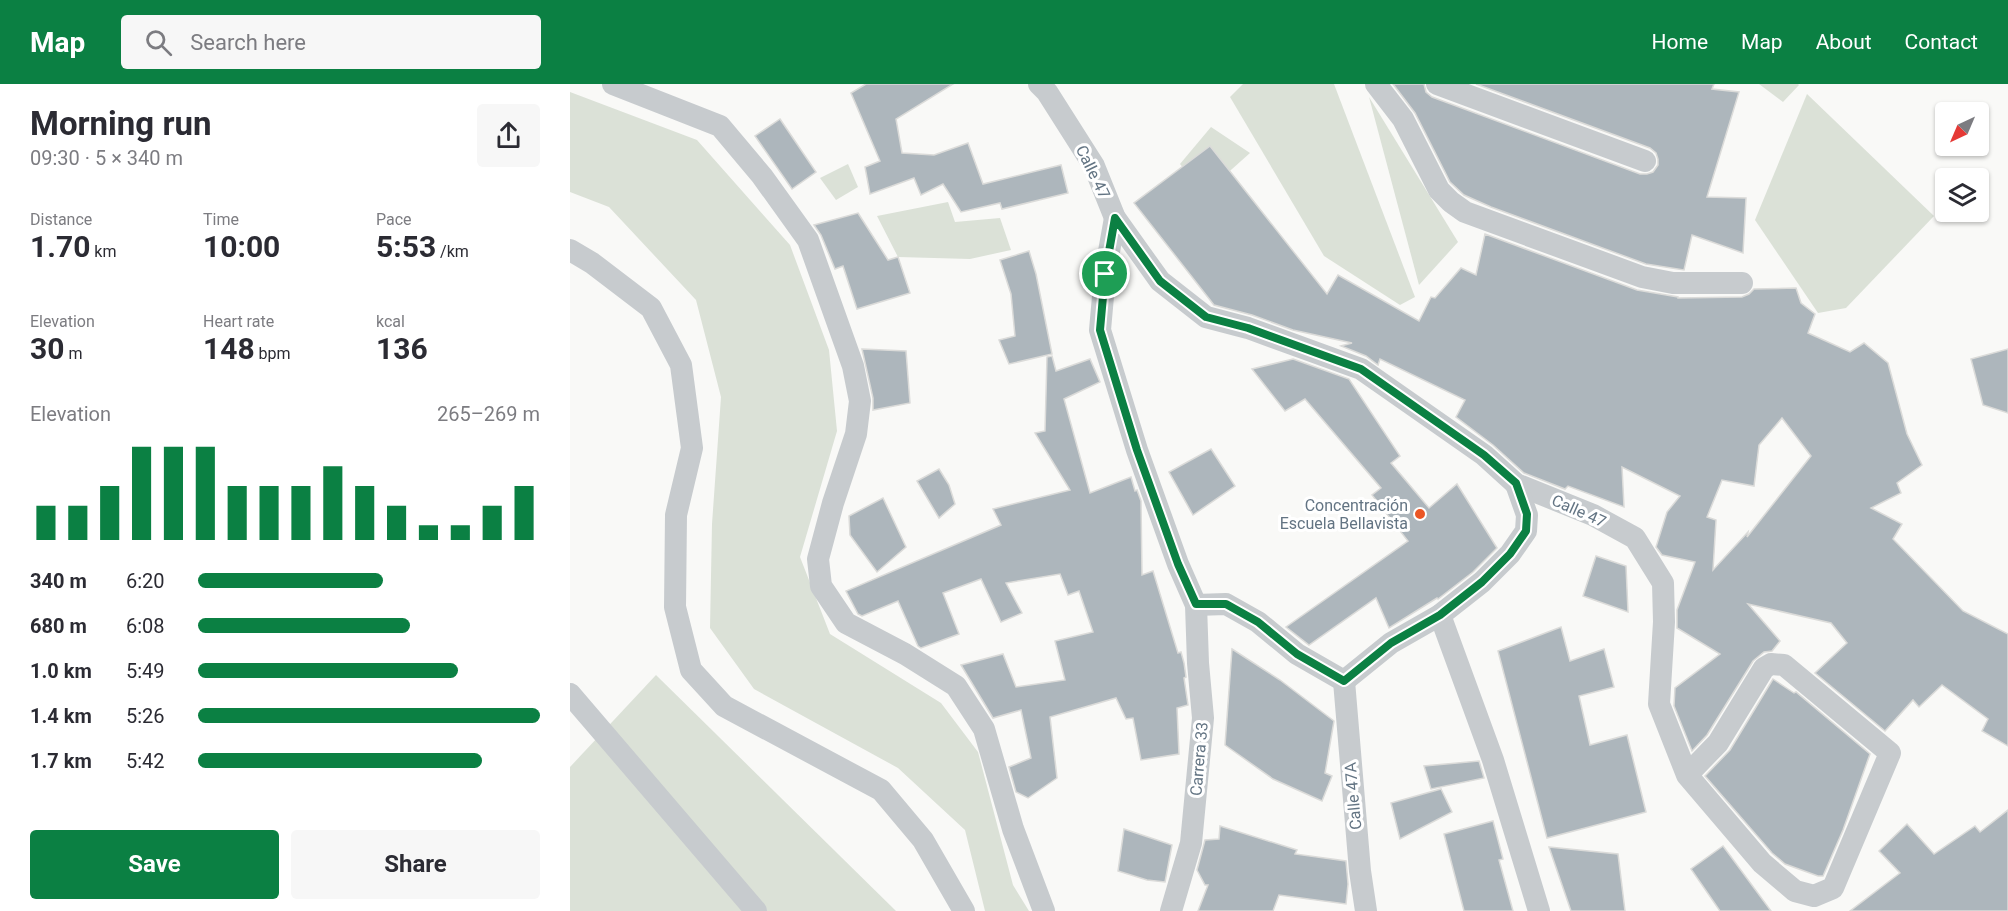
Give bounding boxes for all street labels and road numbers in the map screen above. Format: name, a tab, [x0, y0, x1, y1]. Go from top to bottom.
street label: Calle 47	[1072, 142, 1114, 202]
street label: Calle 47	[1549, 491, 1609, 531]
street label: Carrera 33	[1186, 721, 1212, 797]
street label: Calle 47A	[1341, 761, 1365, 831]

